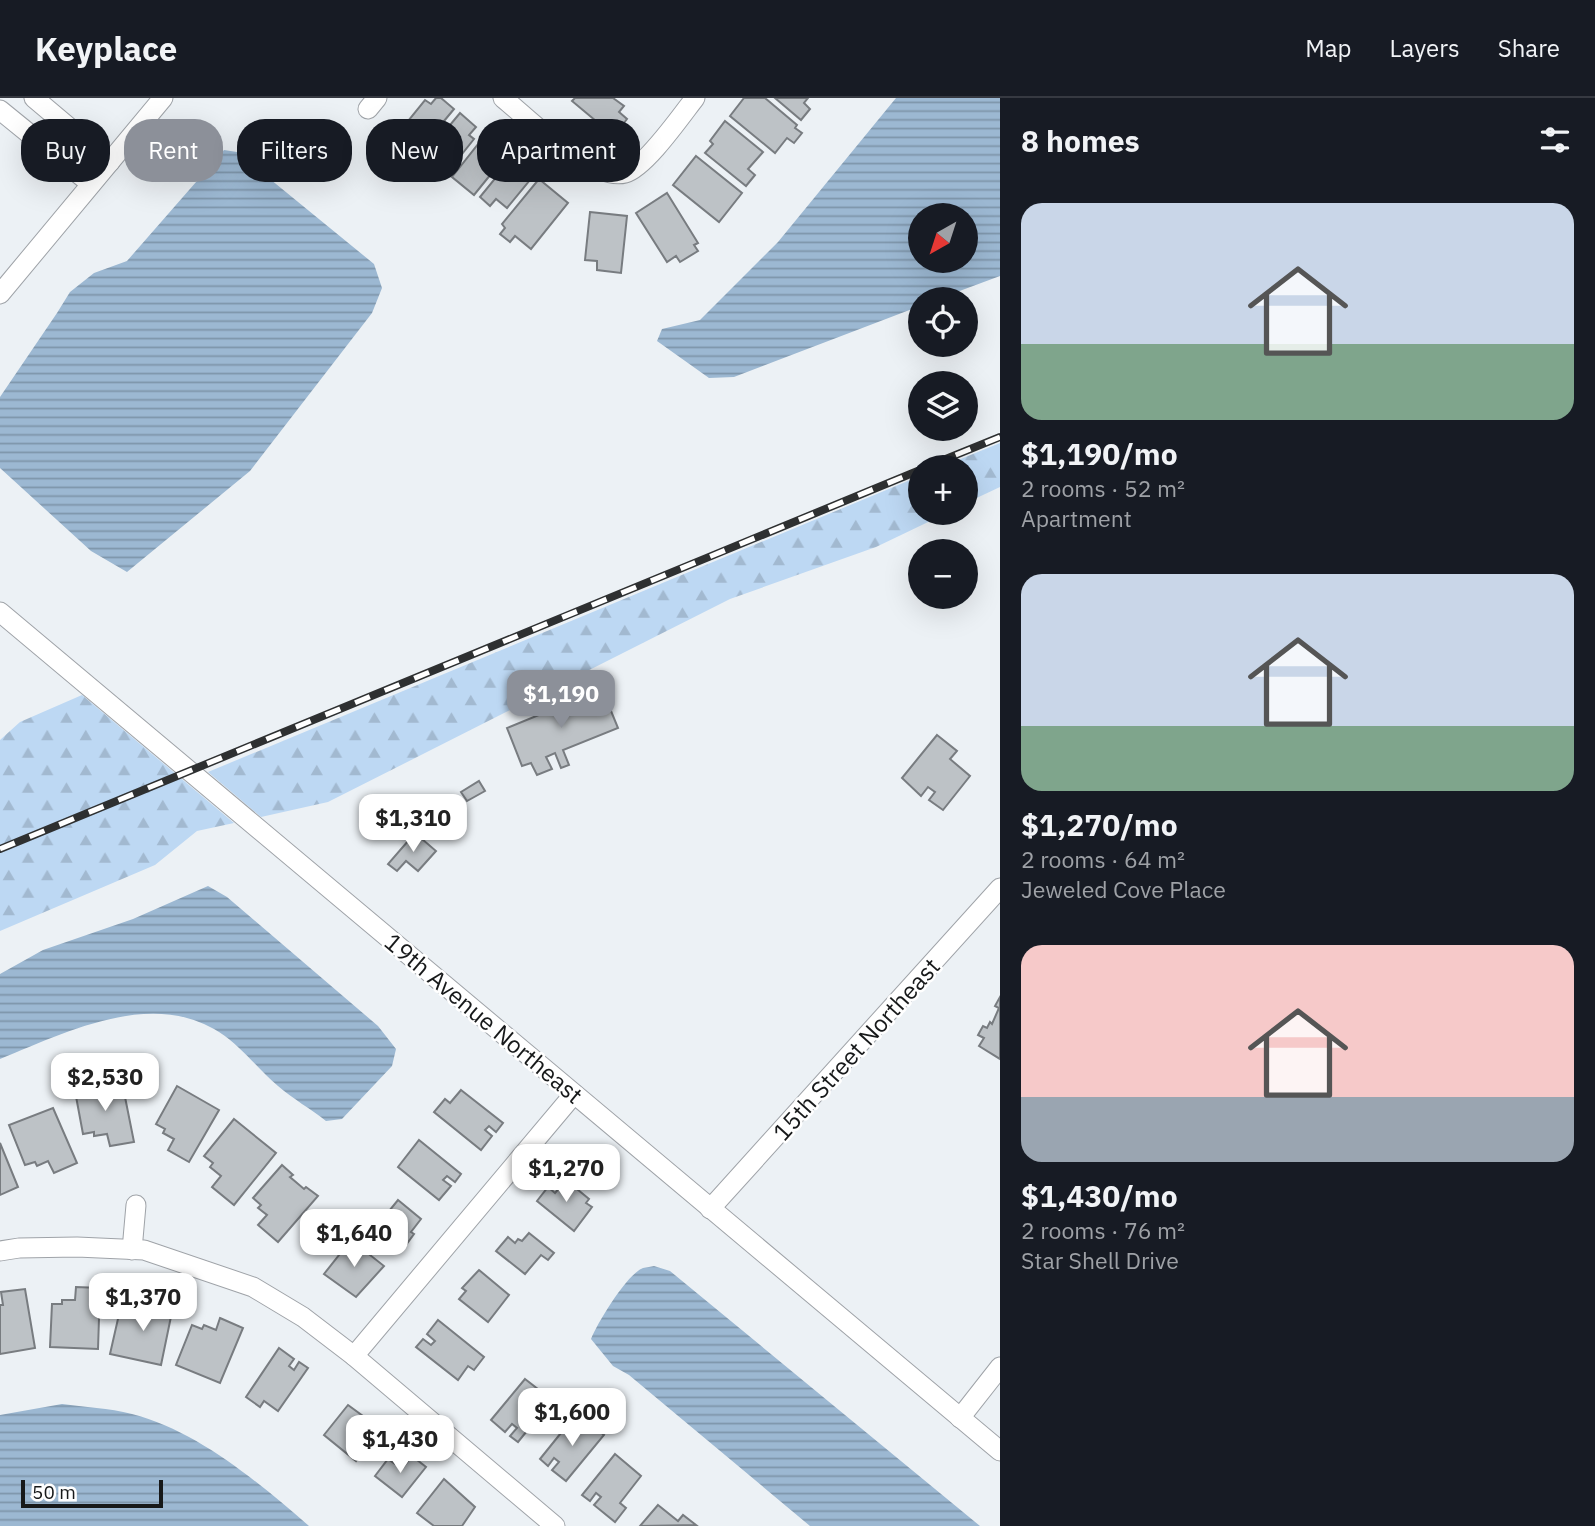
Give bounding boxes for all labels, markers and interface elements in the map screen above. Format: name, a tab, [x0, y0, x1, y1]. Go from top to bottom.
text: Keyplace	[35, 27, 177, 70]
text: Map	[1305, 32, 1352, 64]
text: Layers	[1390, 32, 1460, 64]
text: Share	[1498, 32, 1560, 64]
chip: Buy	[21, 119, 110, 182]
chip: Rent	[124, 119, 223, 182]
chip: Filters	[237, 119, 352, 182]
chip: New	[366, 119, 463, 182]
chip: Apartment	[477, 119, 640, 182]
text: 8 homes	[1021, 121, 1140, 160]
icon: filters	[1536, 121, 1574, 159]
north arrow	[908, 203, 978, 273]
map controls	[908, 203, 978, 609]
icon: home	[1235, 248, 1361, 374]
button: locate	[908, 287, 978, 357]
button: layers	[908, 371, 978, 441]
text: $1,190/mo	[1021, 434, 1178, 473]
button: +	[908, 455, 978, 525]
text: 2 rooms · 52 m²	[1021, 473, 1185, 503]
text: Apartment	[1021, 503, 1132, 533]
button: −	[908, 539, 978, 609]
icon: home	[1235, 619, 1361, 745]
pin: $1,190	[504, 670, 618, 730]
text: $1,190	[523, 678, 599, 708]
pin: $1,310	[356, 794, 470, 854]
text: $1,310	[375, 802, 451, 832]
text: $1,270/mo	[1021, 805, 1178, 844]
text: 2 rooms · 64 m²	[1021, 844, 1185, 874]
text: Jeweled Cove Place	[1021, 874, 1226, 904]
street label: 19th Avenue Northeast	[378, 926, 590, 1110]
street label: 15th Street Northeast	[765, 951, 947, 1147]
icon: home	[1235, 990, 1361, 1116]
pin: $2,530	[48, 1054, 162, 1113]
text: $2,530	[67, 1061, 143, 1091]
pin: $1,270	[509, 1144, 623, 1204]
text: $1,270	[528, 1152, 604, 1182]
text: $1,430/mo	[1021, 1176, 1178, 1215]
pin: $1,640	[297, 1210, 411, 1269]
text: 2 rooms · 76 m²	[1021, 1215, 1185, 1245]
text: $1,640	[316, 1217, 392, 1247]
text: Star Shell Drive	[1021, 1245, 1179, 1275]
pin: $1,370	[86, 1274, 200, 1333]
text: $1,370	[105, 1281, 181, 1311]
pin: $1,600	[515, 1388, 629, 1448]
text: $1,600	[534, 1396, 610, 1426]
pin: $1,430	[343, 1416, 457, 1475]
text: $1,430	[362, 1423, 438, 1453]
scale bar	[21, 1477, 163, 1509]
text: 50 m	[32, 1480, 76, 1504]

